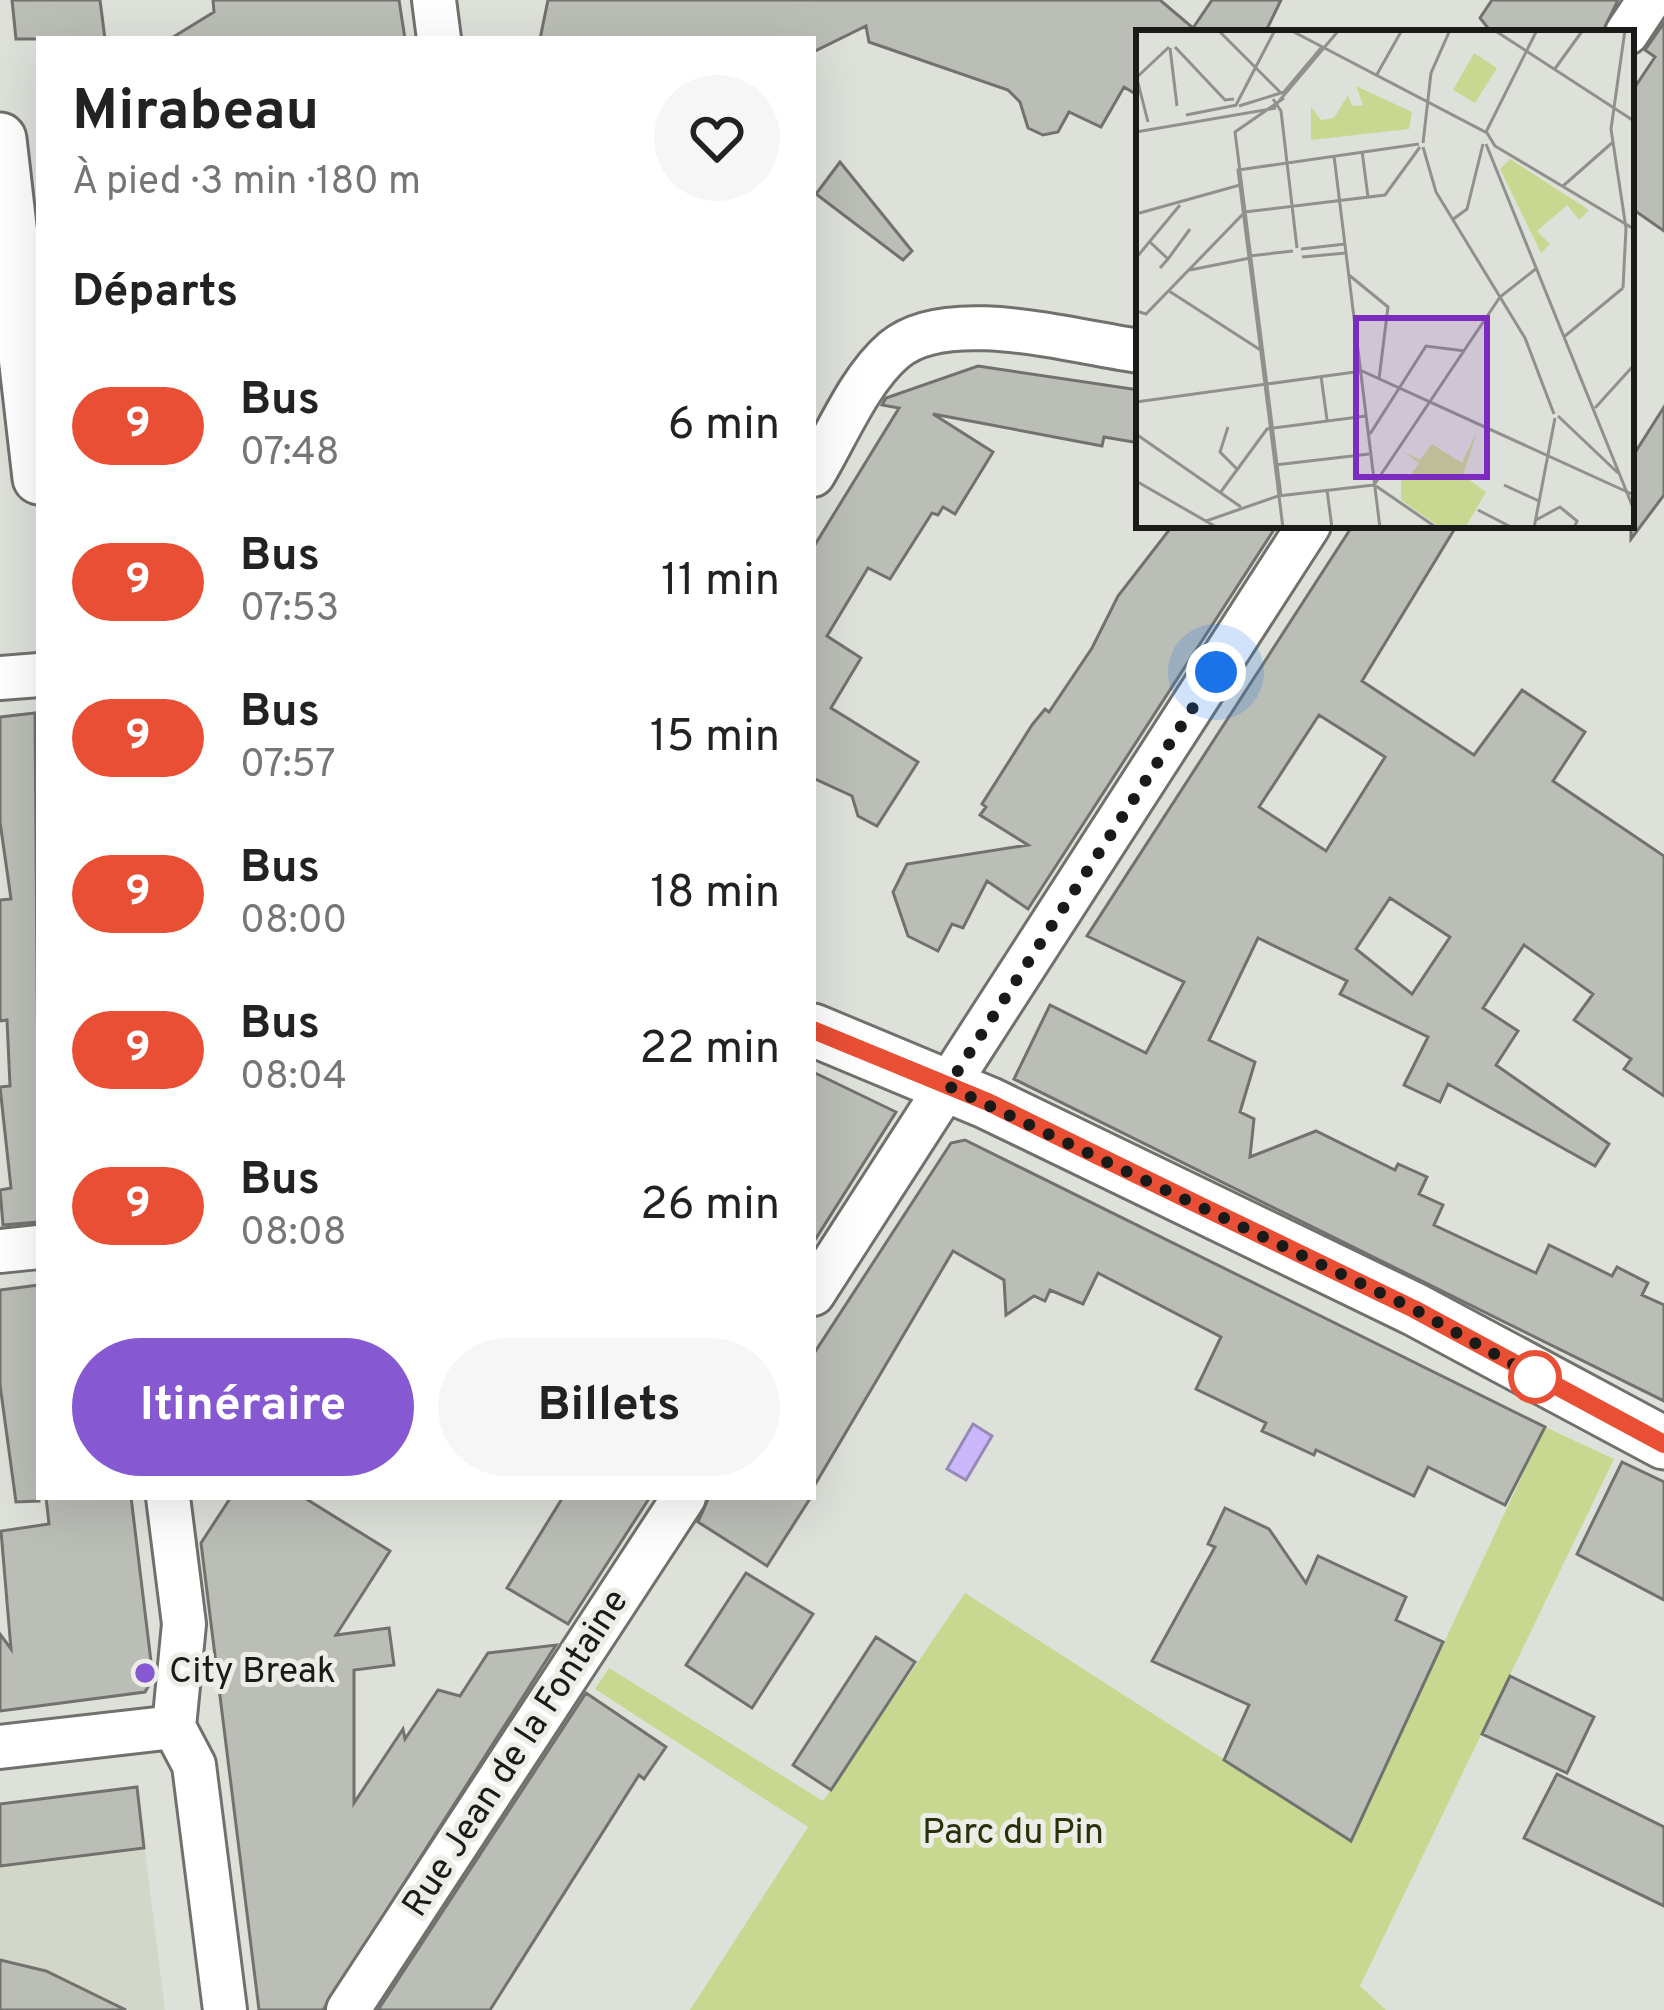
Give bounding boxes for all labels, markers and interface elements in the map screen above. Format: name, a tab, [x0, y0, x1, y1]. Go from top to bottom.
inset map	[1136, 30, 1634, 528]
button: heart	[654, 75, 780, 201]
text: Mirabeau	[72, 78, 319, 150]
text: À pied · 3 min · 180 m	[72, 159, 421, 208]
text: Départs	[72, 265, 238, 322]
text: Bus	[240, 373, 320, 430]
text: 6 min	[668, 398, 780, 455]
text: 9	[125, 399, 151, 452]
text: 07:48	[240, 430, 340, 479]
text: Bus	[240, 529, 320, 586]
text: 11 min	[661, 554, 780, 611]
text: 9	[125, 555, 151, 608]
text: 07:53	[240, 586, 339, 635]
your location	[1186, 642, 1246, 702]
text: Bus	[240, 685, 320, 742]
text: 15 min	[650, 710, 780, 767]
text: 9	[125, 711, 151, 764]
text: 07:57	[240, 742, 336, 791]
text: Bus	[240, 841, 320, 898]
text: 18 min	[650, 866, 780, 923]
text: 9	[125, 867, 151, 920]
text: 08:00	[240, 898, 347, 947]
text: Bus	[240, 997, 320, 1054]
text: 22 min	[639, 1022, 780, 1079]
text: 9	[125, 1023, 151, 1076]
text: 08:04	[240, 1054, 347, 1103]
text: Bus	[240, 1153, 320, 1210]
text: 26 min	[640, 1178, 780, 1235]
text: 9	[125, 1179, 151, 1232]
text: 08:08	[240, 1210, 347, 1259]
button: Itinéraire	[72, 1338, 414, 1476]
button: Billets	[438, 1338, 780, 1476]
unlabelled marker	[1510, 1352, 1560, 1402]
street label: Rue Jean de la Fontaine	[394, 1581, 640, 1927]
place label: City Break	[169, 1650, 336, 1696]
marker: City Break	[132, 1660, 158, 1686]
park label: Parc du Pin	[922, 1811, 1104, 1857]

